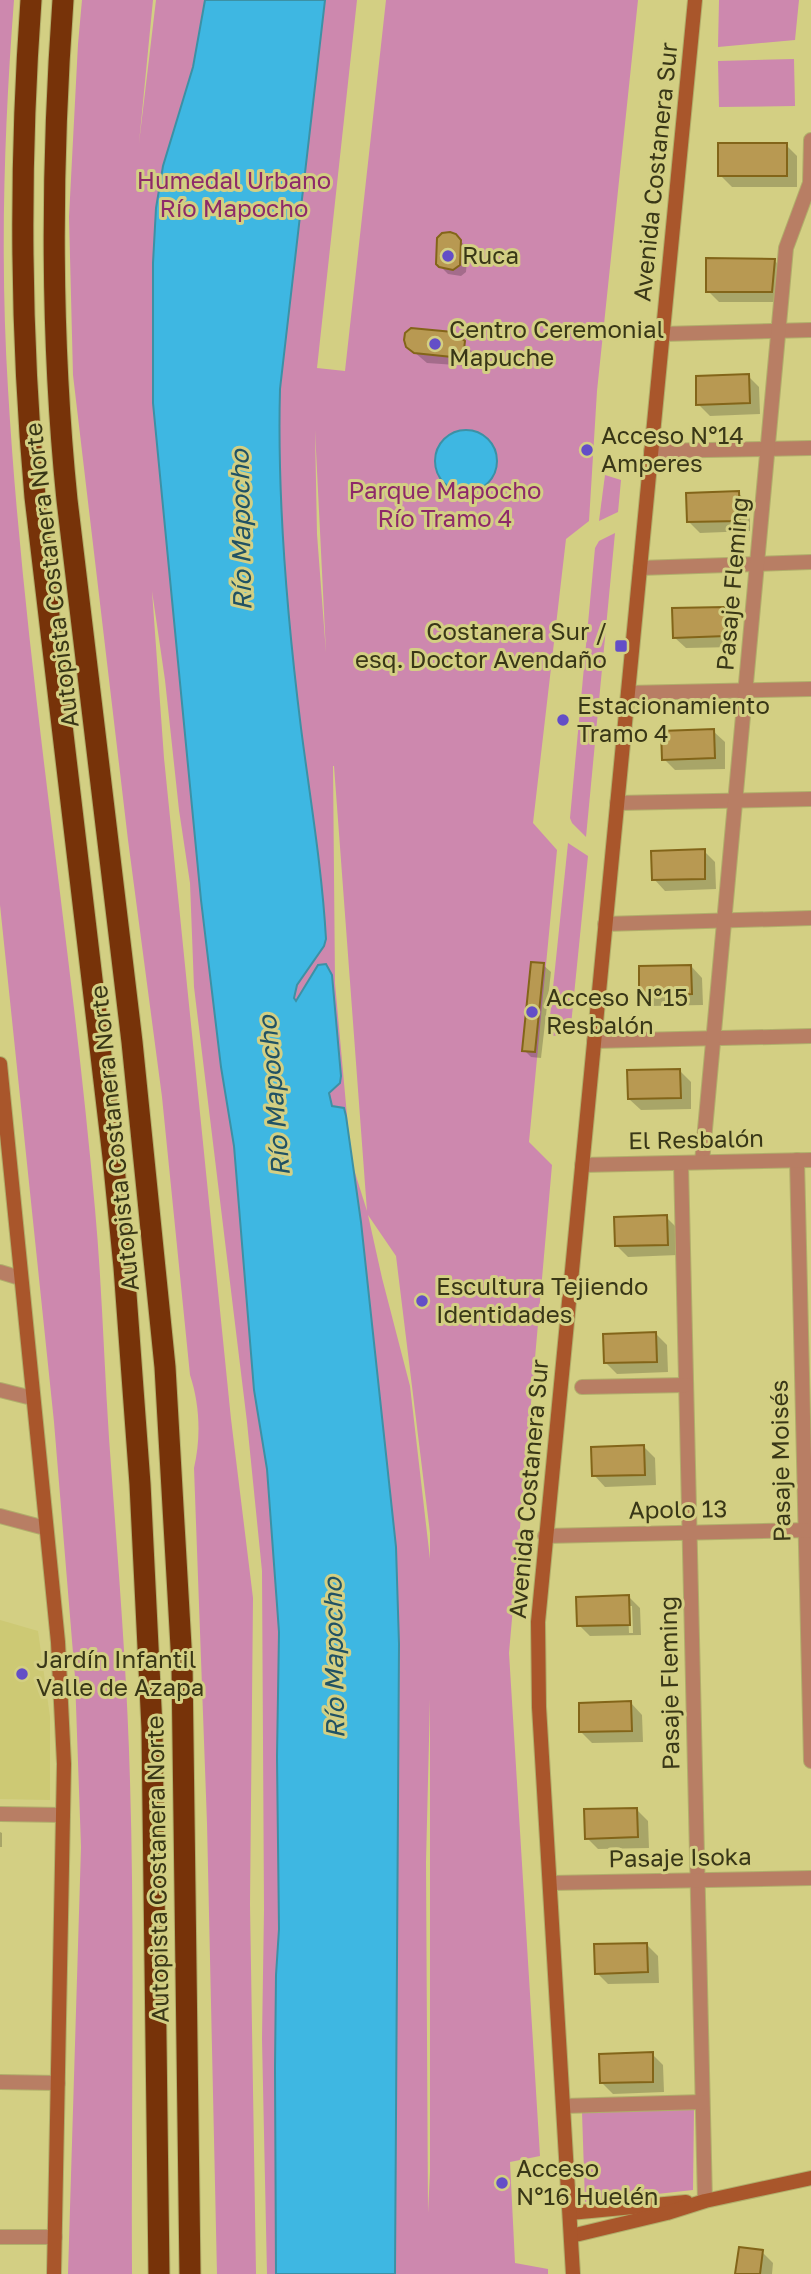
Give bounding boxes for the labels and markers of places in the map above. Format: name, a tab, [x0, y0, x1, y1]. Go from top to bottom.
place label: Ruca	[462, 240, 519, 269]
marker: Ruca	[440, 248, 456, 264]
place label: Centro Ceremonial Mapuche	[449, 314, 664, 371]
marker: Centro Ceremonial Mapuche	[427, 336, 443, 352]
place label: Acceso N°14 Amperes	[601, 420, 744, 477]
marker: Acceso N°14 Amperes	[579, 442, 595, 458]
place label: Costanera Sur / esq. Doctor Avendaño	[355, 616, 607, 673]
marker: Costanera Sur / esq. Doctor Avendaño	[613, 638, 629, 654]
place label: Estacionamiento Tramo 4	[577, 690, 770, 747]
marker: Estacionamiento Tramo 4	[555, 712, 571, 728]
place label: Acceso N°15 Resbalón	[546, 982, 688, 1039]
marker: Acceso N°15 Resbalón	[524, 1004, 540, 1020]
place label: Escultura Tejiendo Identidades	[436, 1271, 648, 1328]
marker: Escultura Tejiendo Identidades	[414, 1293, 430, 1309]
place label: Jardín Infantil Valle de Azapa	[36, 1644, 204, 1701]
marker: Jardín Infantil Valle de Azapa	[14, 1666, 30, 1682]
place label: Acceso N°16 Huelén	[516, 2153, 659, 2210]
marker: Acceso N°16 Huelén	[494, 2175, 510, 2191]

